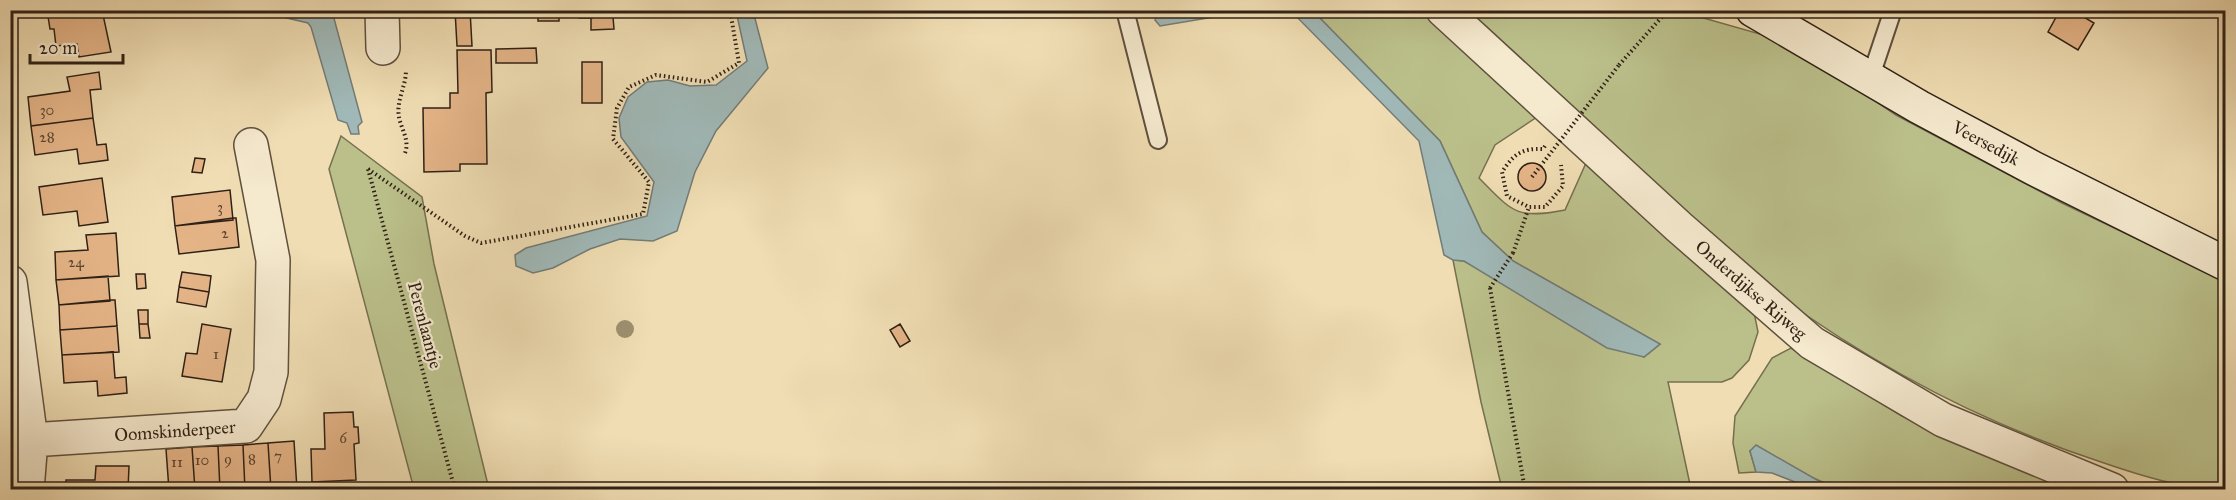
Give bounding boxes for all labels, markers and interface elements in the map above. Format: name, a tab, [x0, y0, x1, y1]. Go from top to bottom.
scale bar	[30, 27, 123, 65]
text: 20 m	[39, 37, 77, 59]
house number: 30	[40, 101, 54, 119]
street label: Veersedijk	[1947, 116, 2024, 170]
house number: 28	[39, 128, 55, 146]
house number: 3	[217, 198, 223, 216]
house number: 2	[221, 224, 229, 242]
street label: Onderdijkse Rijweg	[1690, 236, 1812, 346]
house number: 24	[68, 253, 85, 271]
street label: Perenlaantje	[403, 279, 447, 371]
house number: 1	[213, 345, 219, 363]
street label: Oomskinderpeer	[114, 416, 237, 446]
house number: 6	[339, 429, 348, 447]
house number: 7	[274, 447, 282, 465]
house number: 9	[224, 450, 232, 468]
house number: 8	[248, 450, 256, 468]
house number: 10	[195, 451, 209, 469]
house number: 11	[171, 453, 183, 471]

